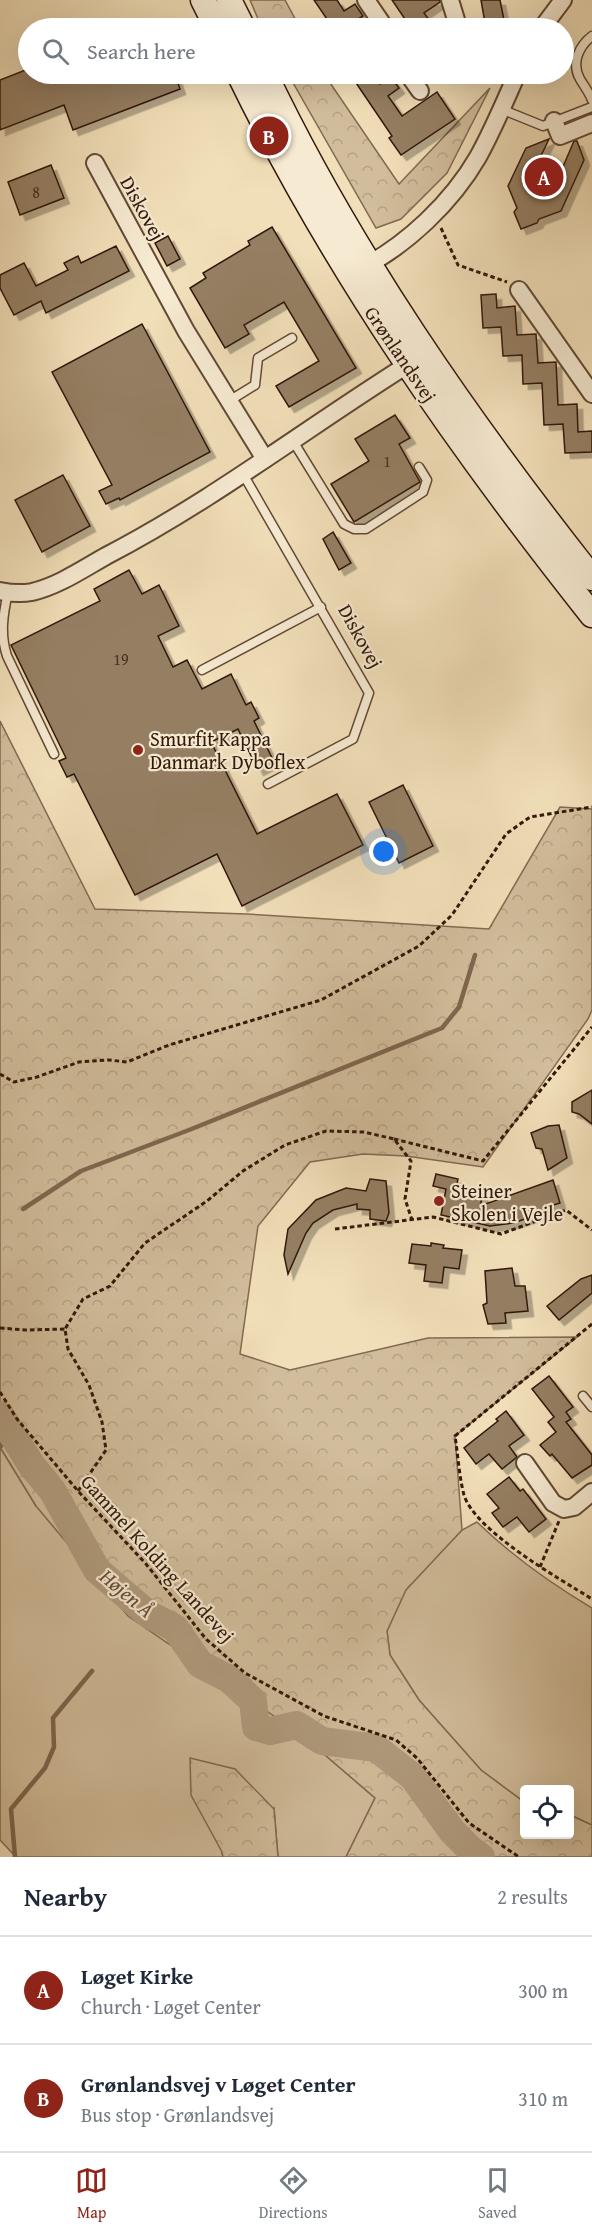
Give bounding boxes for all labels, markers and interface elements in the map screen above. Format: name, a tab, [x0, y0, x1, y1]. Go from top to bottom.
search box	[18, 18, 574, 84]
icon: search	[39, 35, 72, 68]
text: Search here	[87, 35, 196, 67]
pin: B	[250, 114, 288, 158]
pin: A	[524, 154, 564, 200]
street label: Diskovej	[113, 171, 173, 245]
house number: 8	[32, 180, 40, 204]
street label: Grønlandsvej	[358, 300, 444, 408]
house number: 1	[383, 449, 391, 473]
street label: Diskovej	[331, 599, 391, 673]
house number: 19	[113, 647, 129, 671]
place label: Smurfit Kappa Danmark Dyboflex	[150, 724, 306, 776]
marker: Smurfit Kappa Danmark Dyboflex	[131, 743, 145, 757]
your location	[369, 837, 398, 866]
place label: Steiner Skolen i Vejle	[451, 1176, 563, 1228]
marker: Steiner Skolen i Vejle	[432, 1194, 446, 1208]
street label: Gammel Kolding Landevej	[74, 1467, 242, 1649]
water label: Højen Å	[92, 1560, 161, 1625]
map controls	[520, 1785, 574, 1839]
button: locate	[520, 1785, 574, 1839]
text: Nearby	[24, 1877, 107, 1916]
text: 2 results	[497, 1882, 568, 1911]
text: Løget Kirke	[81, 1960, 193, 1992]
text: A	[37, 1976, 50, 2005]
text: 300 m	[518, 1976, 568, 2005]
text: Church · Løget Center	[81, 1992, 261, 2021]
text: Grønlandsvej v Løget Center	[81, 2068, 356, 2100]
text: B	[37, 2084, 50, 2113]
text: 310 m	[518, 2084, 568, 2113]
text: Bus stop · Grønlandsvej	[81, 2100, 274, 2129]
tab: Map	[75, 2164, 108, 2224]
tab: Directions	[259, 2164, 328, 2224]
tab: Saved	[478, 2164, 517, 2224]

